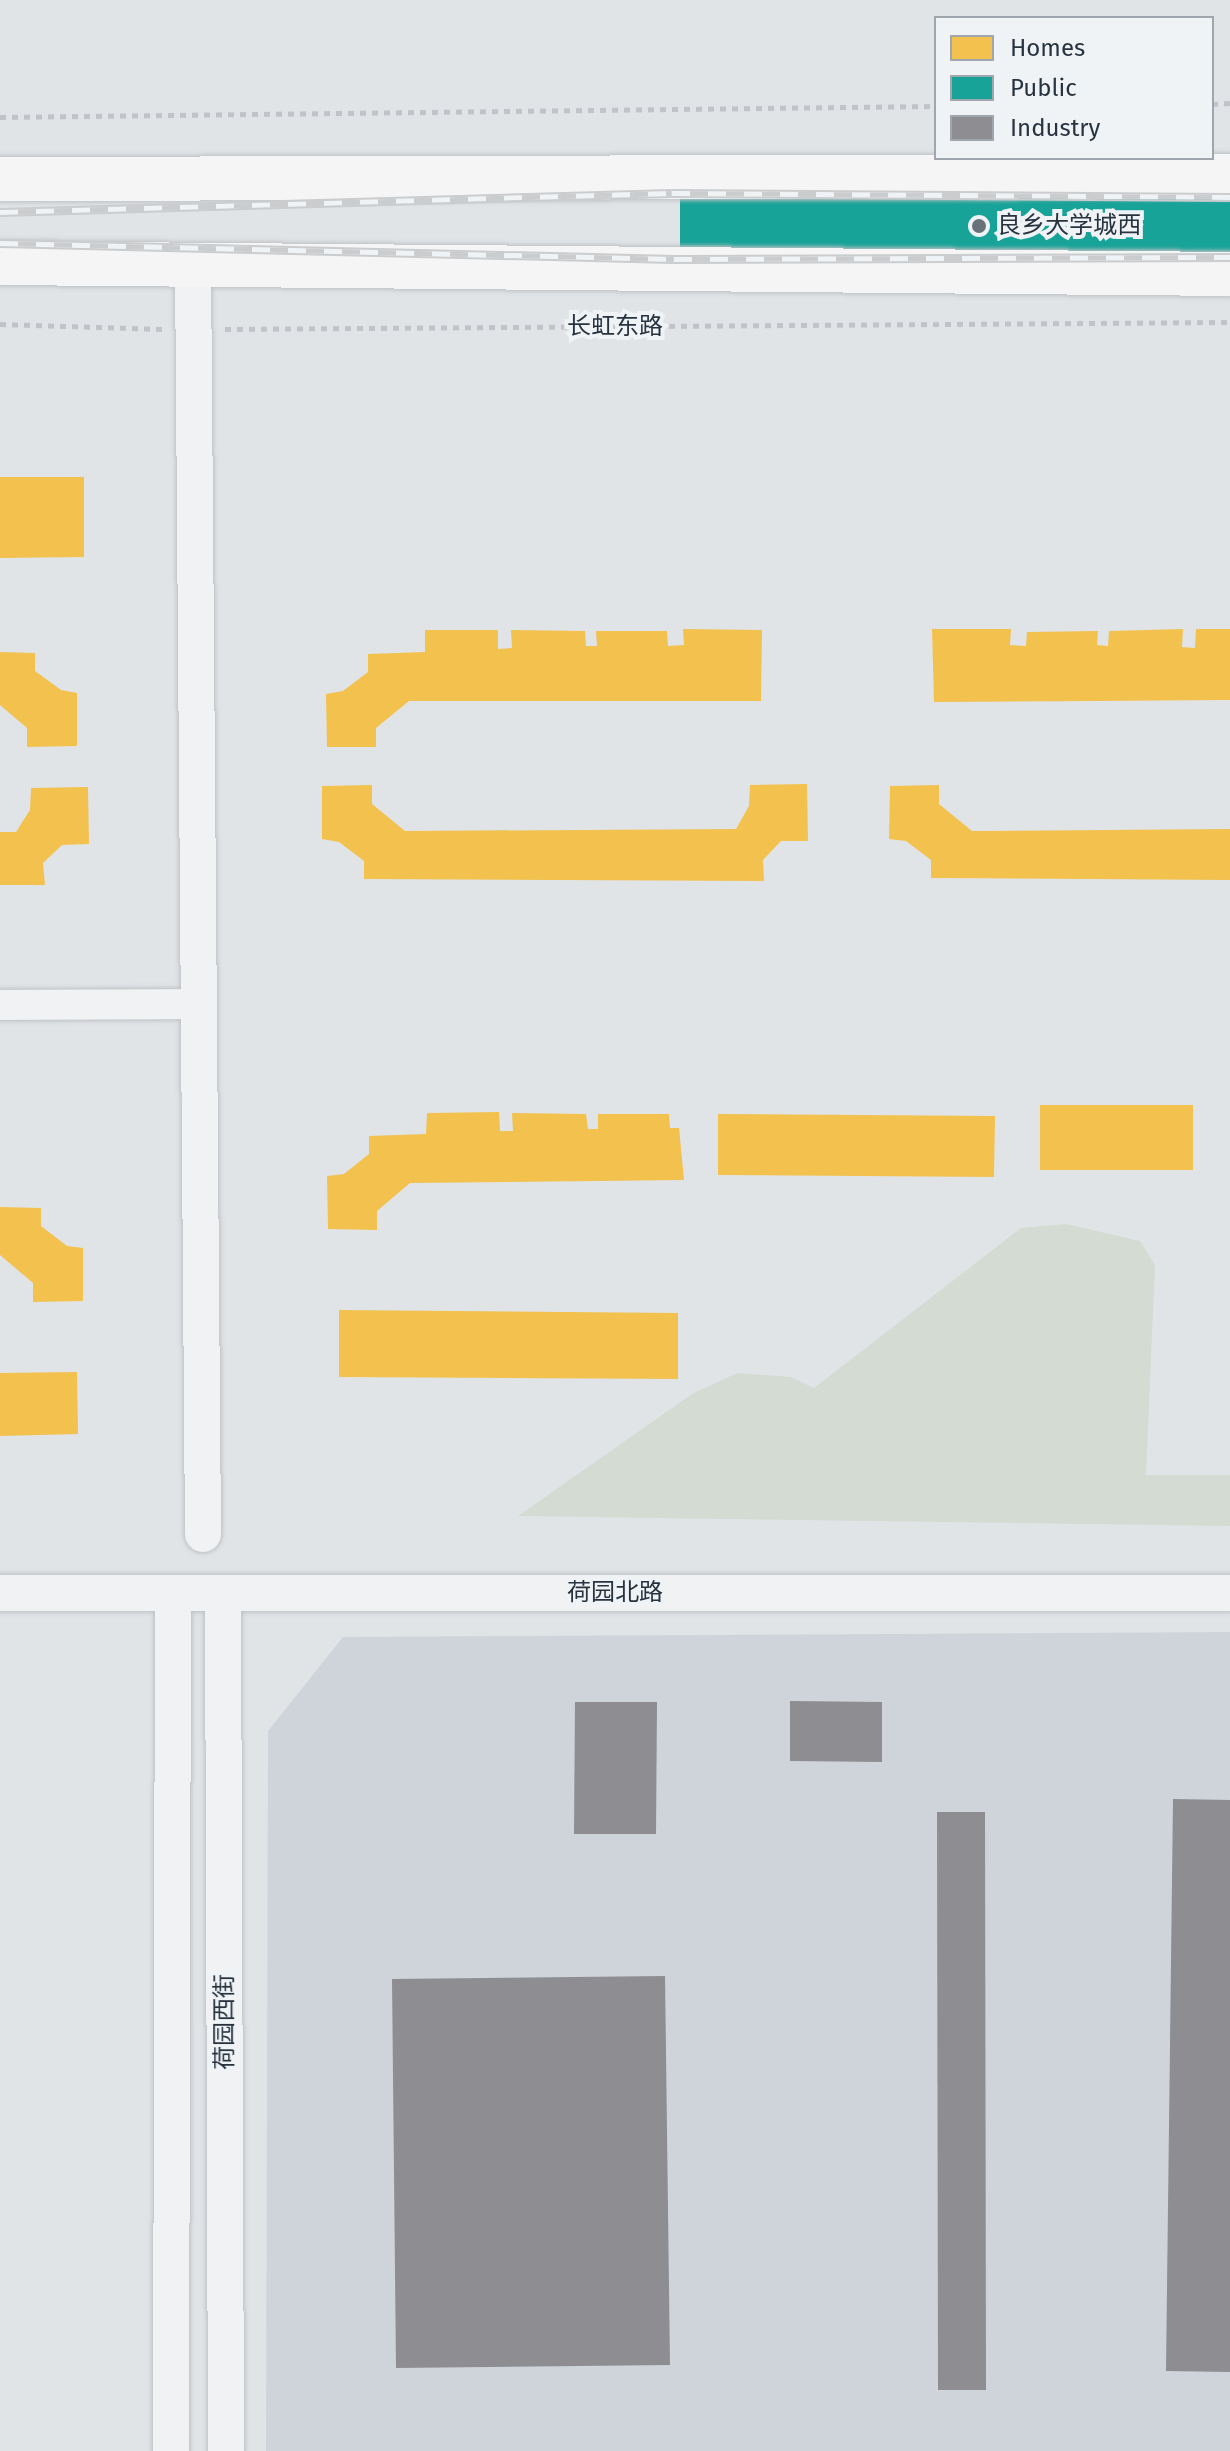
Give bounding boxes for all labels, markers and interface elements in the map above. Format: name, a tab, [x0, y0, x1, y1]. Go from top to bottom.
legend	[934, 16, 1214, 160]
text: Homes	[1010, 34, 1085, 62]
text: Public	[1010, 74, 1077, 102]
text: Industry	[1010, 114, 1100, 142]
place label: 良乡大学城西	[997, 212, 1141, 240]
marker: 良乡大学城西	[968, 215, 990, 237]
street label: 长虹东路	[567, 313, 663, 341]
street label: 荷园北路	[567, 1579, 663, 1607]
street label: 荷园西街	[211, 1974, 239, 2070]

